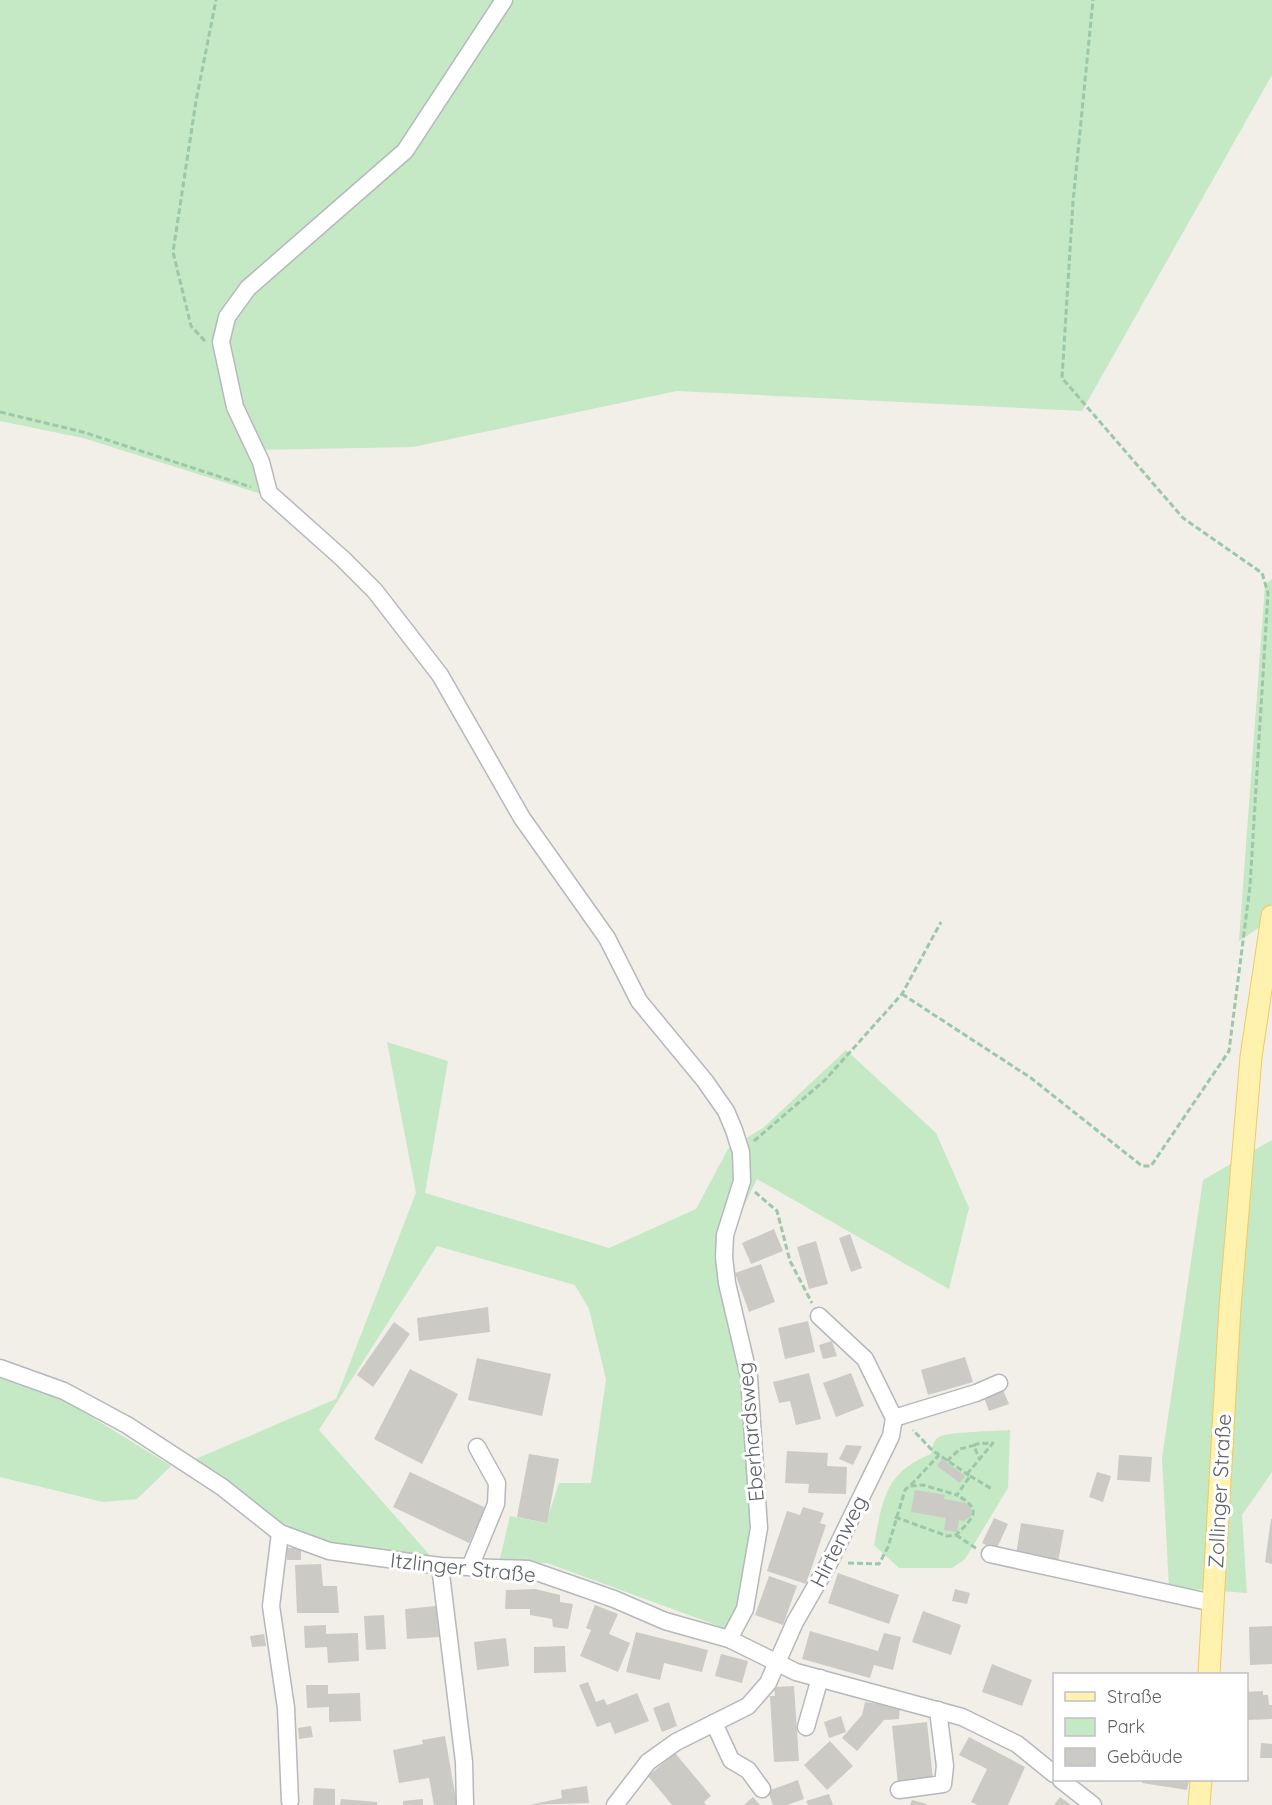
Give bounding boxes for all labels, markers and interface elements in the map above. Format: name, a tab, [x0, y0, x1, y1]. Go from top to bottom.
street label: Eberhardsweg	[731, 1361, 769, 1503]
street label: Zollinger Straße	[1202, 1413, 1236, 1569]
street label: Hirtenweg	[804, 1491, 872, 1591]
street label: Itzlinger Straße	[389, 1546, 537, 1588]
legend	[1053, 1673, 1248, 1781]
text: Straße	[1107, 1685, 1162, 1708]
text: Park	[1107, 1715, 1145, 1738]
text: Gebäude	[1107, 1745, 1183, 1768]

